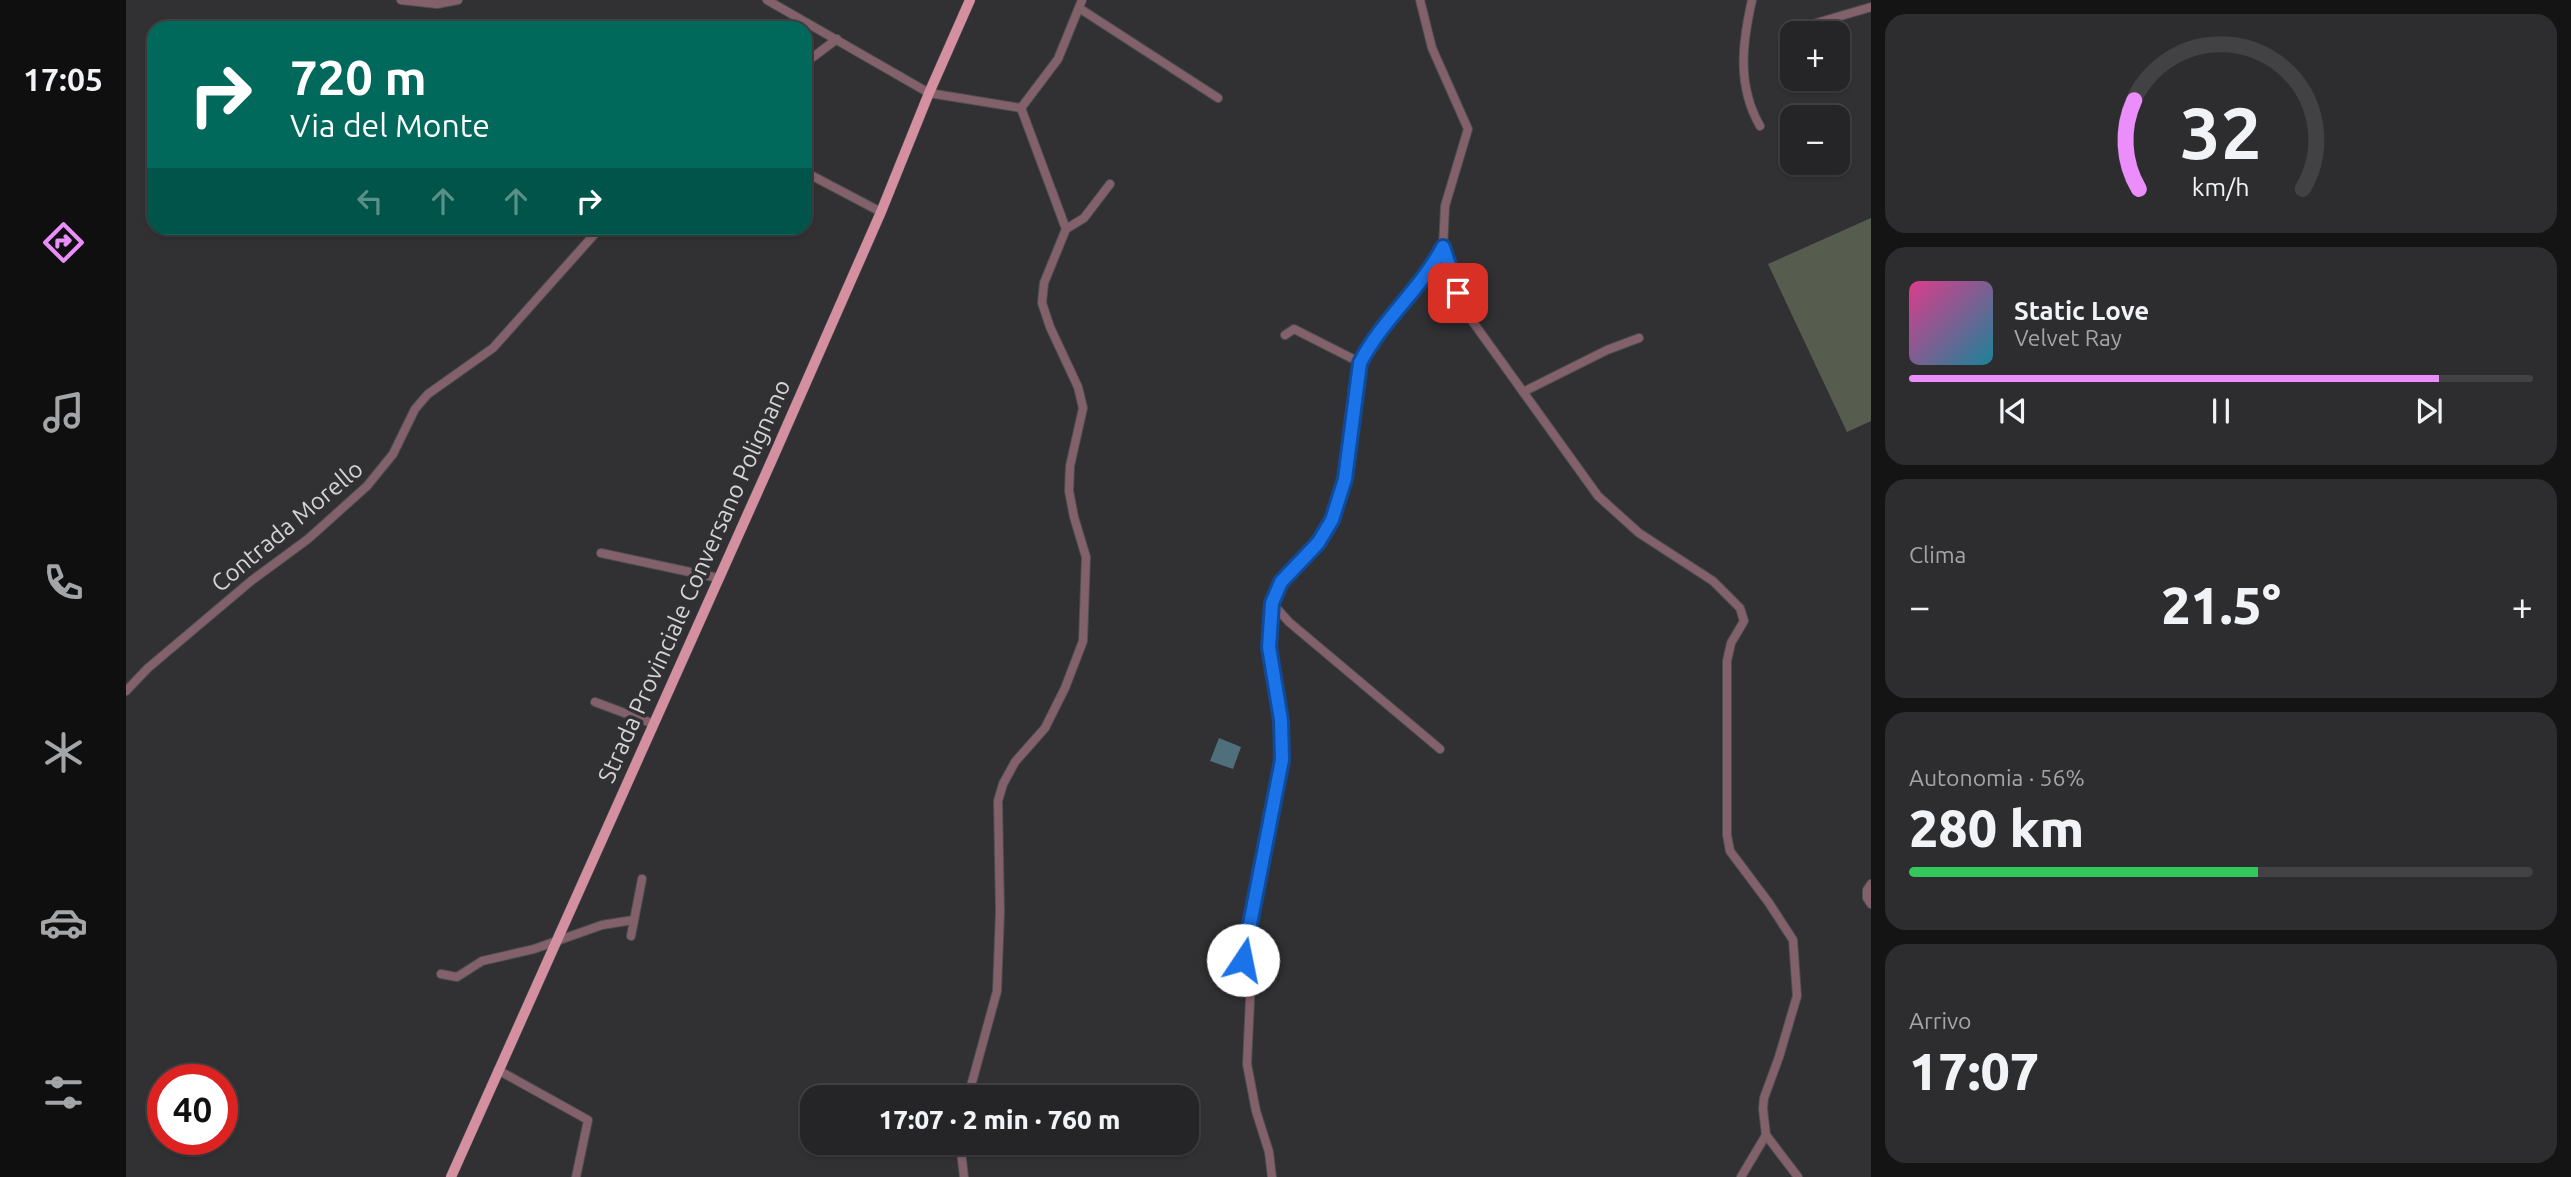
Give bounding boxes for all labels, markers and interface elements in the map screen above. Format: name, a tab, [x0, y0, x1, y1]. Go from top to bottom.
map controls	[1780, 21, 1850, 175]
button: +	[1780, 21, 1850, 91]
icon: right	[175, 49, 266, 140]
text: 720 m	[290, 49, 427, 104]
text: 17:05	[23, 61, 103, 97]
text: 32	[2180, 92, 2262, 174]
button: −	[1780, 105, 1850, 175]
text: Via del Monte	[290, 107, 490, 143]
text: km/h	[2192, 173, 2250, 201]
icon: left	[351, 182, 389, 220]
icon: ahead	[424, 182, 462, 220]
icon: ahead	[497, 182, 535, 220]
icon: right	[570, 182, 608, 220]
icon: directions	[39, 218, 88, 267]
pin	[1428, 263, 1488, 323]
icon: arrive	[1439, 274, 1477, 312]
text: Static Love	[2014, 296, 2149, 325]
text: Velvet Ray	[2014, 325, 2122, 350]
street label: Strada Provinciale Conversano Polignano	[592, 375, 796, 787]
icon: music	[39, 388, 88, 437]
icon: previous	[1994, 392, 2032, 430]
icon: pause	[2202, 392, 2240, 430]
icon: next	[2410, 392, 2448, 430]
street label: Contrada Morello	[206, 455, 368, 597]
text: Clima	[1909, 542, 1966, 567]
icon: phone	[39, 558, 88, 607]
text: 21.5°	[2161, 576, 2281, 634]
text: −	[1909, 585, 1930, 627]
text: +	[2512, 585, 2533, 627]
icon: climate	[39, 728, 88, 777]
text: Autonomia · 56%	[1909, 765, 2085, 790]
text: 280 km	[1909, 799, 2084, 857]
icon: car	[39, 898, 88, 947]
position arrow	[1206, 923, 1280, 997]
text: Arrivo	[1909, 1008, 1972, 1033]
text: 17:07	[1909, 1042, 2039, 1100]
speed limit sign: 40	[147, 1064, 238, 1155]
icon: filters	[39, 1068, 88, 1117]
text: 17:07 · 2 min · 760 m	[879, 1105, 1120, 1134]

